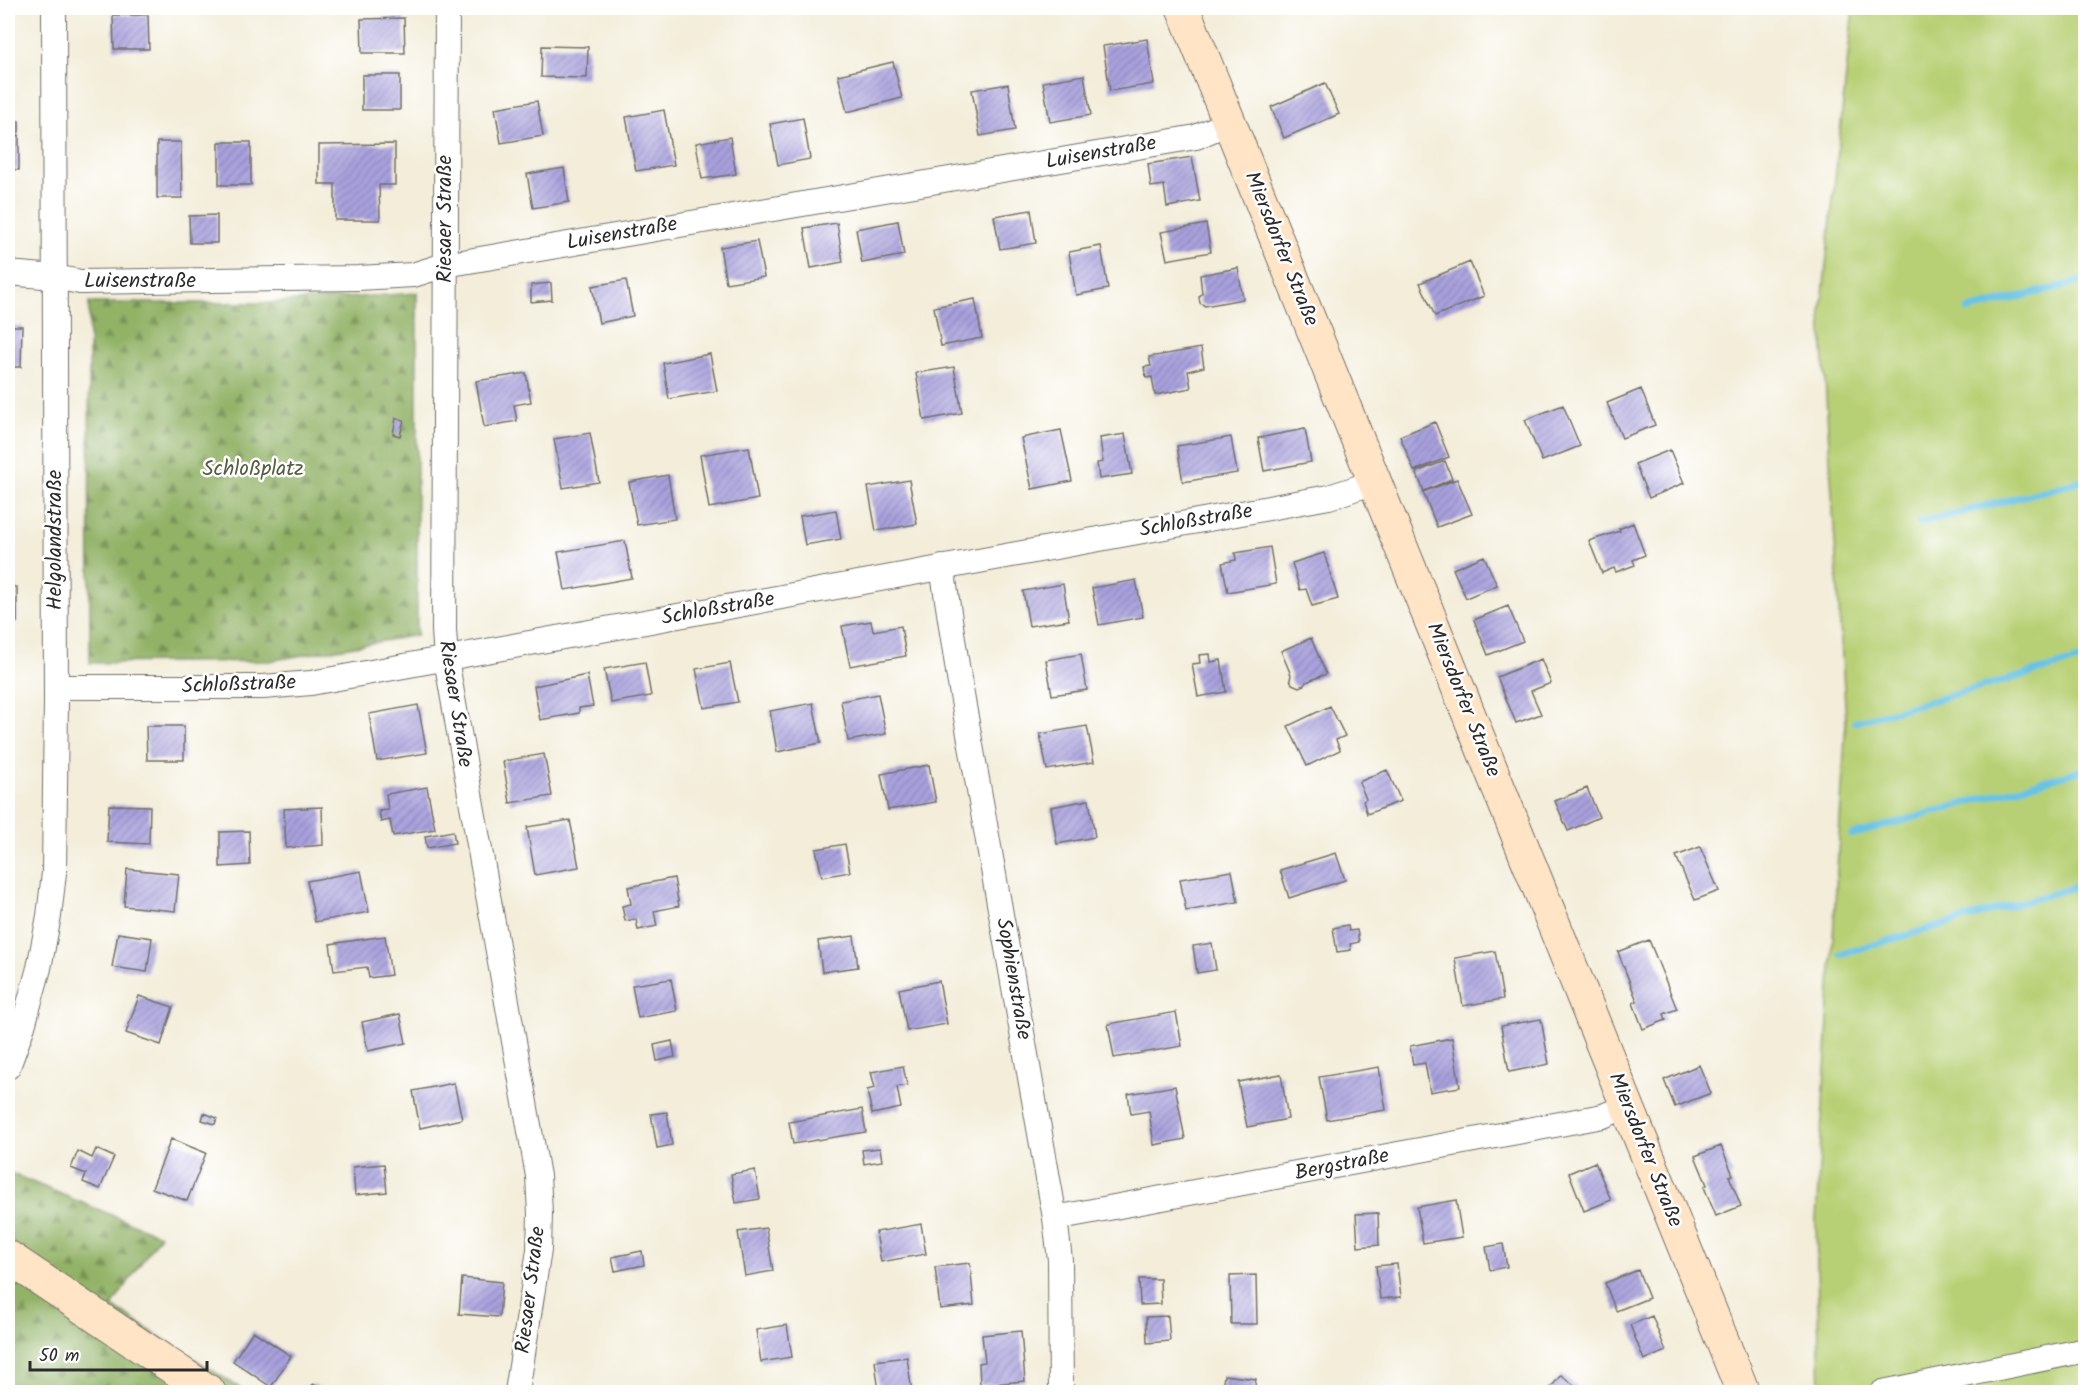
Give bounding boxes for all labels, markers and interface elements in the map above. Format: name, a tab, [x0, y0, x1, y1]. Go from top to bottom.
street label: Luisenstraße	[1043, 127, 1159, 179]
street label: Riesaer Straße	[429, 154, 462, 283]
street label: Miersdorfer Straße	[1235, 167, 1327, 332]
street label: Luisenstraße	[564, 208, 680, 260]
street label: Luisenstraße	[84, 265, 196, 298]
park label: Schloßplatz	[202, 453, 304, 486]
street label: Helgolandstraße	[39, 469, 72, 610]
street label: Schloßstraße	[1137, 495, 1256, 547]
street label: Schloßstraße	[659, 583, 778, 635]
street label: Miersdorfer Straße	[1417, 618, 1509, 783]
street label: Riesaer Straße	[429, 638, 481, 770]
street label: Schloßstraße	[181, 666, 297, 703]
street label: Sophienstraße	[986, 915, 1040, 1043]
street label: Miersdorfer Straße	[1599, 1068, 1691, 1233]
street label: Bergstraße	[1292, 1140, 1392, 1190]
street label: Riesaer Straße	[507, 1224, 555, 1356]
scale bar	[30, 1334, 207, 1372]
text: 50 m	[39, 1342, 79, 1371]

